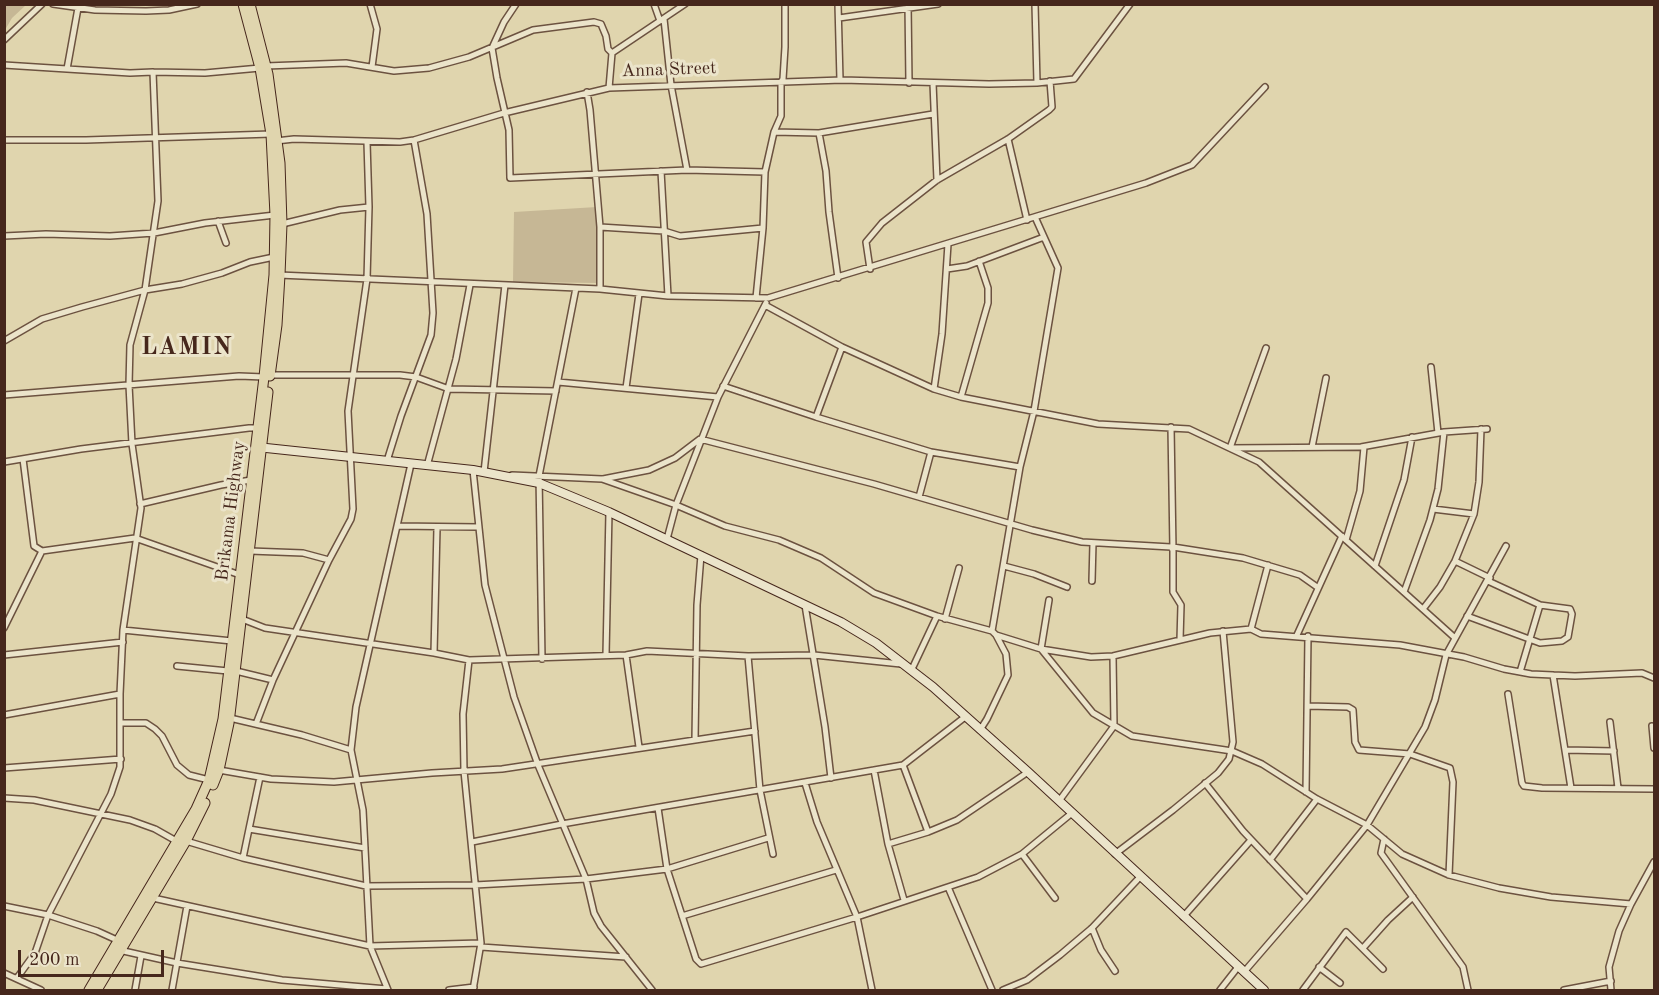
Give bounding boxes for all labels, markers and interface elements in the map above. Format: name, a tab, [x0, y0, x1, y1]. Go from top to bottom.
street label: Anna Street	[621, 58, 717, 82]
district label: LAMIN	[141, 334, 233, 362]
street label: Brikama Highway	[212, 440, 250, 582]
scale bar	[21, 938, 166, 976]
text: 200 m	[29, 951, 80, 969]

